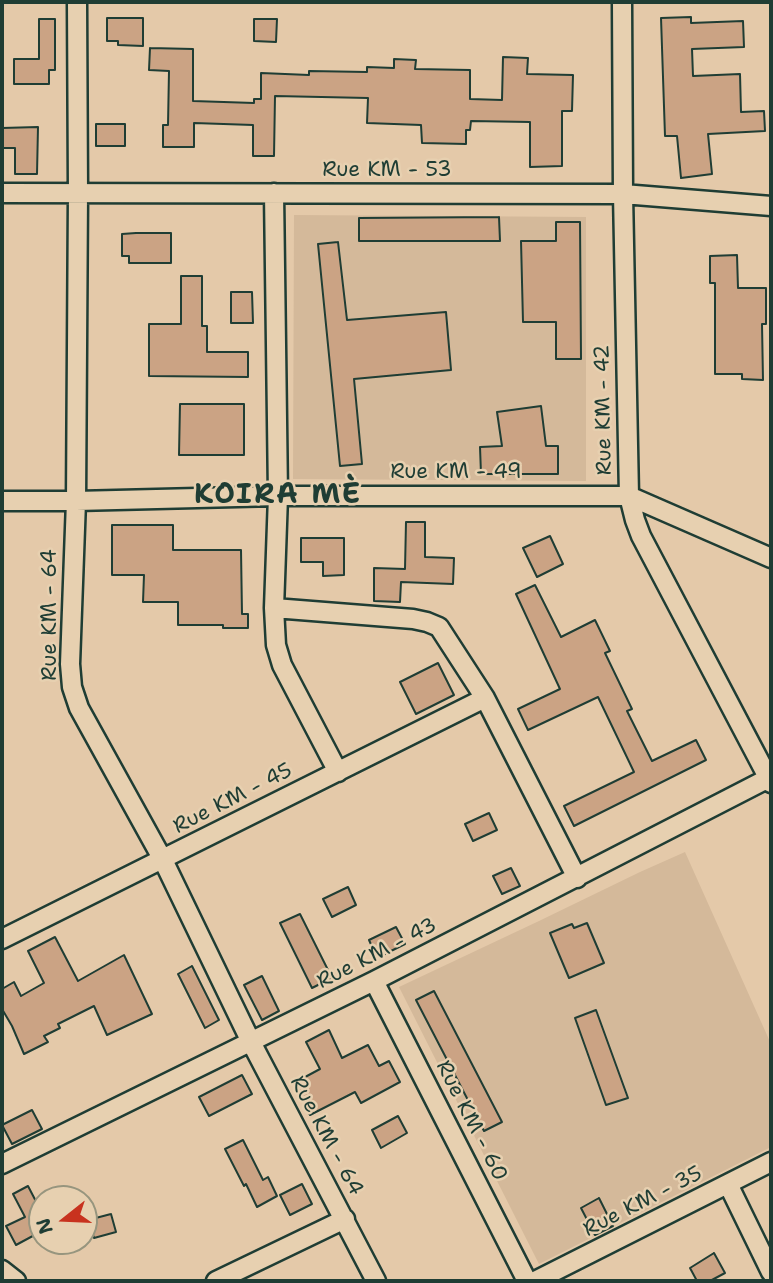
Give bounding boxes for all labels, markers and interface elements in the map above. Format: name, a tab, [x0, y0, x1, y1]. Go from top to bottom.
street label: Rue KM - 53	[322, 158, 452, 184]
street label: Rue KM - 42	[590, 344, 618, 476]
street label: Rue KM - 49	[390, 460, 522, 486]
district label: KOIRA MÈ	[195, 479, 361, 513]
street label: Rue KM - 64	[38, 549, 64, 681]
street label: Rue KM - 45	[169, 758, 297, 840]
street label: Rue KM - 43	[313, 913, 441, 995]
street label: Rue KM - 60	[430, 1057, 512, 1185]
street label: Rue KM - 64	[284, 1072, 368, 1200]
street label: Rue KM - 35	[579, 1161, 707, 1243]
north arrow	[28, 1185, 98, 1255]
text: N	[30, 1215, 59, 1237]

